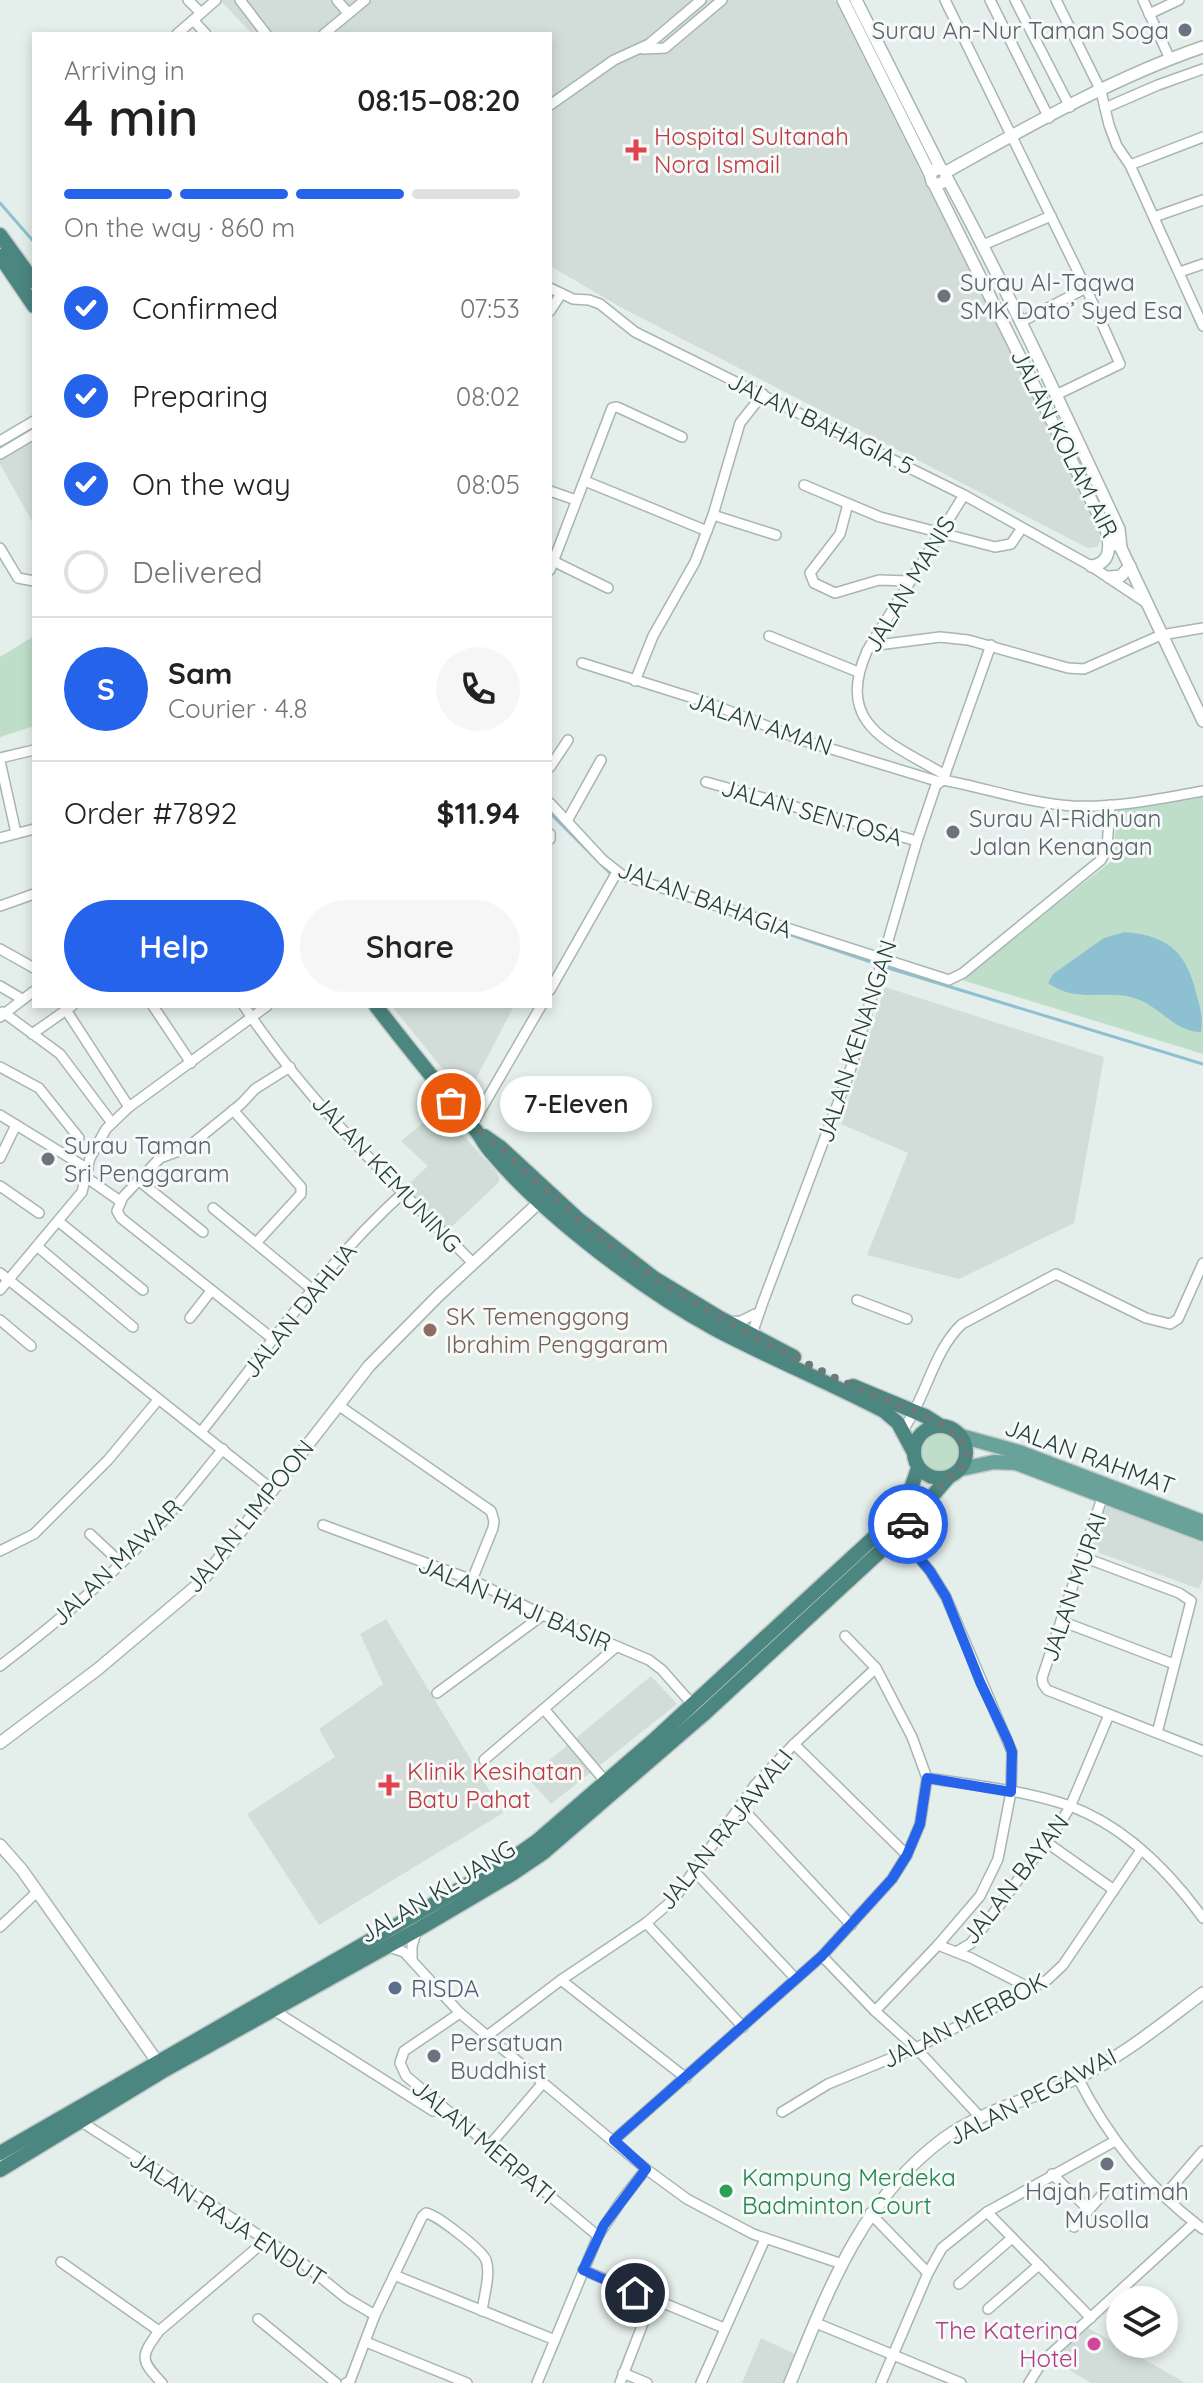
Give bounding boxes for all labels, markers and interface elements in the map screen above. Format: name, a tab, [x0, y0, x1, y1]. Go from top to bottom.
place label: Surau An-Nur Taman Soga	[872, 15, 1169, 45]
marker: Surau An-Nur Taman Soga	[1176, 21, 1194, 39]
text: Arriving in	[64, 54, 185, 87]
text: 08:15–08:20	[357, 81, 520, 119]
text: 4 min	[64, 84, 198, 149]
place label: Hospital Sultanah Nora Ismail	[654, 121, 849, 179]
marker: Hospital Sultanah Nora Ismail	[625, 139, 647, 161]
text: On the way · 860 m	[64, 211, 295, 244]
place label: Surau Al-Taqwa SMK Dato’ Syed Esa	[960, 267, 1183, 325]
icon: check	[64, 286, 108, 330]
marker: Surau Al-Taqwa SMK Dato’ Syed Esa	[935, 287, 953, 305]
text: Confirmed	[132, 289, 278, 327]
text: 07:53	[460, 292, 520, 325]
street label: JALAN KOLAM AIR	[1005, 344, 1125, 542]
street label: JALAN BAHAGIA 5	[723, 365, 919, 481]
icon: check	[64, 374, 108, 418]
text: Preparing	[132, 377, 268, 415]
text: 08:02	[456, 380, 520, 413]
icon: check	[64, 462, 108, 506]
text: On the way	[132, 465, 291, 503]
text: 08:05	[456, 468, 520, 501]
street label: JALAN MANIS	[857, 510, 961, 658]
text: Delivered	[132, 553, 263, 591]
button: phone	[436, 647, 520, 731]
text: Sam	[168, 654, 232, 692]
text: S	[97, 670, 115, 708]
street label: JALAN AMAN	[685, 684, 837, 762]
text: Courier · 4.8	[168, 692, 307, 725]
street label: JALAN SENTOSA	[718, 772, 906, 852]
text: Order #7892	[64, 794, 237, 832]
text: $11.94	[437, 794, 520, 832]
place label: Surau Al-Ridhuan Jalan Kenangan	[969, 803, 1161, 861]
marker: Surau Al-Ridhuan Jalan Kenangan	[944, 823, 962, 841]
street label: JALAN BAHAGIA	[614, 854, 796, 944]
button: Help	[64, 900, 284, 992]
button: Share	[300, 900, 520, 992]
street label: JALAN KENANGAN	[809, 936, 903, 1146]
pin	[417, 1069, 485, 1137]
callout: 7-Eleven	[499, 1075, 651, 1131]
icon: bag	[429, 1081, 473, 1125]
text: 7-Eleven	[523, 1087, 629, 1120]
street label: JALAN KEMUNING	[306, 1088, 468, 1258]
place label: Surau Taman Sri Penggaram	[64, 1130, 230, 1188]
marker: Surau Taman Sri Penggaram	[39, 1150, 57, 1168]
street label: JALAN DAHLIA	[235, 1236, 363, 1384]
place label: SK Temenggong Ibrahim Penggaram	[446, 1301, 669, 1359]
marker: SK Temenggong Ibrahim Penggaram	[421, 1321, 439, 1339]
street label: JALAN RAHMAT	[1001, 1411, 1179, 1501]
street label: JALAN LIMPOON	[178, 1433, 320, 1599]
courier	[868, 1484, 948, 1564]
street label: JALAN MAWAR	[44, 1492, 188, 1632]
icon: car	[886, 1502, 930, 1546]
street label: JALAN MURAI	[1033, 1508, 1113, 1666]
street label: JALAN HAJI BASIR	[414, 1549, 616, 1657]
street label: JALAN RAJAWALI	[651, 1743, 799, 1915]
place label: Klinik Kesihatan Batu Pahat	[407, 1756, 583, 1814]
marker: Klinik Kesihatan Batu Pahat	[378, 1774, 400, 1796]
street label: JALAN BAYAN	[955, 1808, 1075, 1950]
street label: JALAN KLUANG	[354, 1833, 520, 1949]
street label: JALAN MERBOK	[877, 1966, 1051, 2074]
place label: RISDA	[411, 1973, 479, 2003]
marker: RISDA	[386, 1979, 404, 1997]
place label: Persatuan Buddhist	[450, 2027, 563, 2085]
street label: JALAN PEGAWAI	[943, 2041, 1121, 2151]
marker: Persatuan Buddhist	[425, 2047, 443, 2065]
street label: JALAN MERPATI	[406, 2072, 562, 2210]
street label: JALAN RAJA ENDUT	[124, 2143, 332, 2293]
marker: Hajah Fatimah Musolla	[1098, 2155, 1116, 2173]
place label: Kampung Merdeka Badminton Court	[742, 2162, 956, 2220]
place label: Hajah Fatimah Musolla	[1025, 2176, 1189, 2234]
marker: Kampung Merdeka Badminton Court	[717, 2182, 735, 2200]
pin	[601, 2259, 669, 2327]
icon: home	[613, 2271, 657, 2315]
map controls	[1106, 2286, 1178, 2358]
button: layers	[1106, 2286, 1178, 2358]
place label: The Katerina Hotel	[935, 2315, 1078, 2373]
marker: The Katerina Hotel	[1085, 2335, 1103, 2353]

